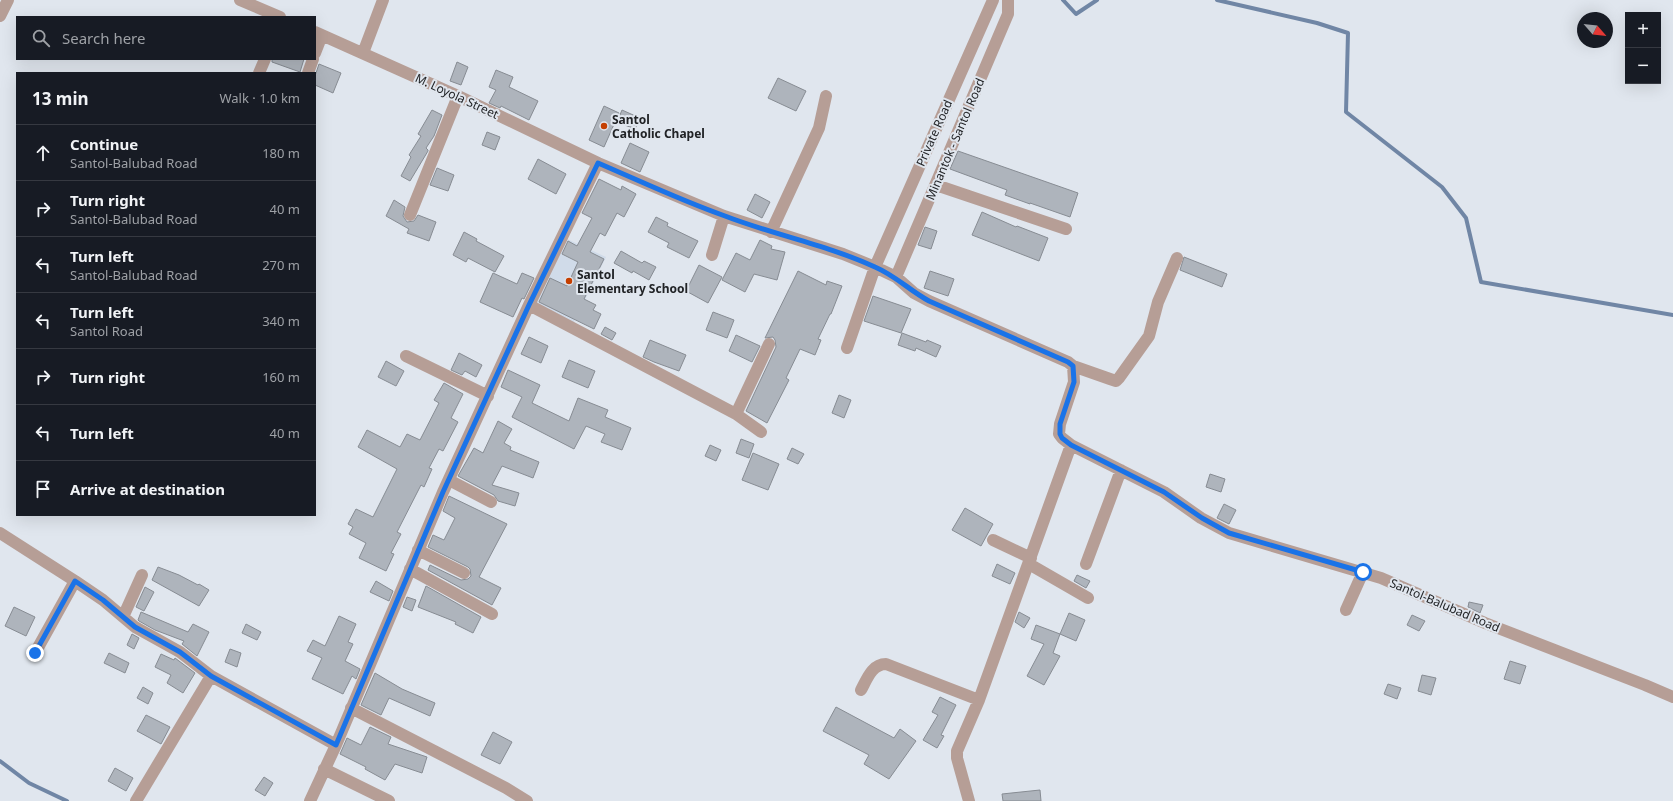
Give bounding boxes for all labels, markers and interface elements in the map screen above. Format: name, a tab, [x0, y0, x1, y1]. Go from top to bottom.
north arrow	[1577, 12, 1613, 48]
map controls	[1625, 12, 1661, 84]
button: +	[1625, 12, 1661, 48]
search box	[16, 16, 316, 60]
icon: search	[30, 27, 52, 49]
text: Search here	[62, 28, 145, 48]
button: −	[1625, 48, 1661, 84]
street label: M. Loyola Street	[412, 69, 502, 123]
street label: Minantok - Santol Road	[922, 75, 988, 203]
text: 13 min	[32, 87, 89, 110]
text: Walk · 1.0 km	[220, 89, 300, 107]
street label: Private Road	[912, 97, 956, 169]
place label: Santol Catholic Chapel	[612, 111, 705, 142]
marker: Santol Catholic Chapel	[599, 121, 609, 131]
text: Continue	[70, 134, 138, 154]
icon: ahead	[32, 142, 54, 164]
text: 180 m	[262, 144, 300, 162]
text: Santol-Balubad Road	[70, 154, 198, 172]
text: Turn right	[70, 190, 145, 210]
icon: right	[32, 198, 54, 220]
text: 40 m	[270, 200, 300, 218]
text: Santol-Balubad Road	[70, 210, 198, 228]
text: Turn left	[70, 246, 134, 266]
icon: left	[32, 254, 54, 276]
text: 270 m	[262, 256, 300, 274]
text: Santol-Balubad Road	[70, 266, 198, 284]
place label: Santol Elementary School	[577, 266, 688, 297]
marker: Santol Elementary School	[564, 276, 574, 286]
text: Turn left	[70, 302, 134, 322]
icon: left	[32, 310, 54, 332]
text: 340 m	[262, 312, 300, 330]
text: Santol Road	[70, 322, 143, 340]
icon: right	[32, 366, 54, 388]
text: Turn right	[70, 367, 145, 387]
text: 160 m	[262, 368, 300, 386]
icon: left	[32, 422, 54, 444]
text: Turn left	[70, 423, 134, 443]
text: 40 m	[270, 424, 300, 442]
icon: arrive	[32, 478, 54, 500]
text: Arrive at destination	[70, 479, 225, 499]
route start	[1354, 563, 1372, 581]
street label: Santol-Balubad Road	[1387, 574, 1503, 636]
route end	[26, 644, 44, 662]

